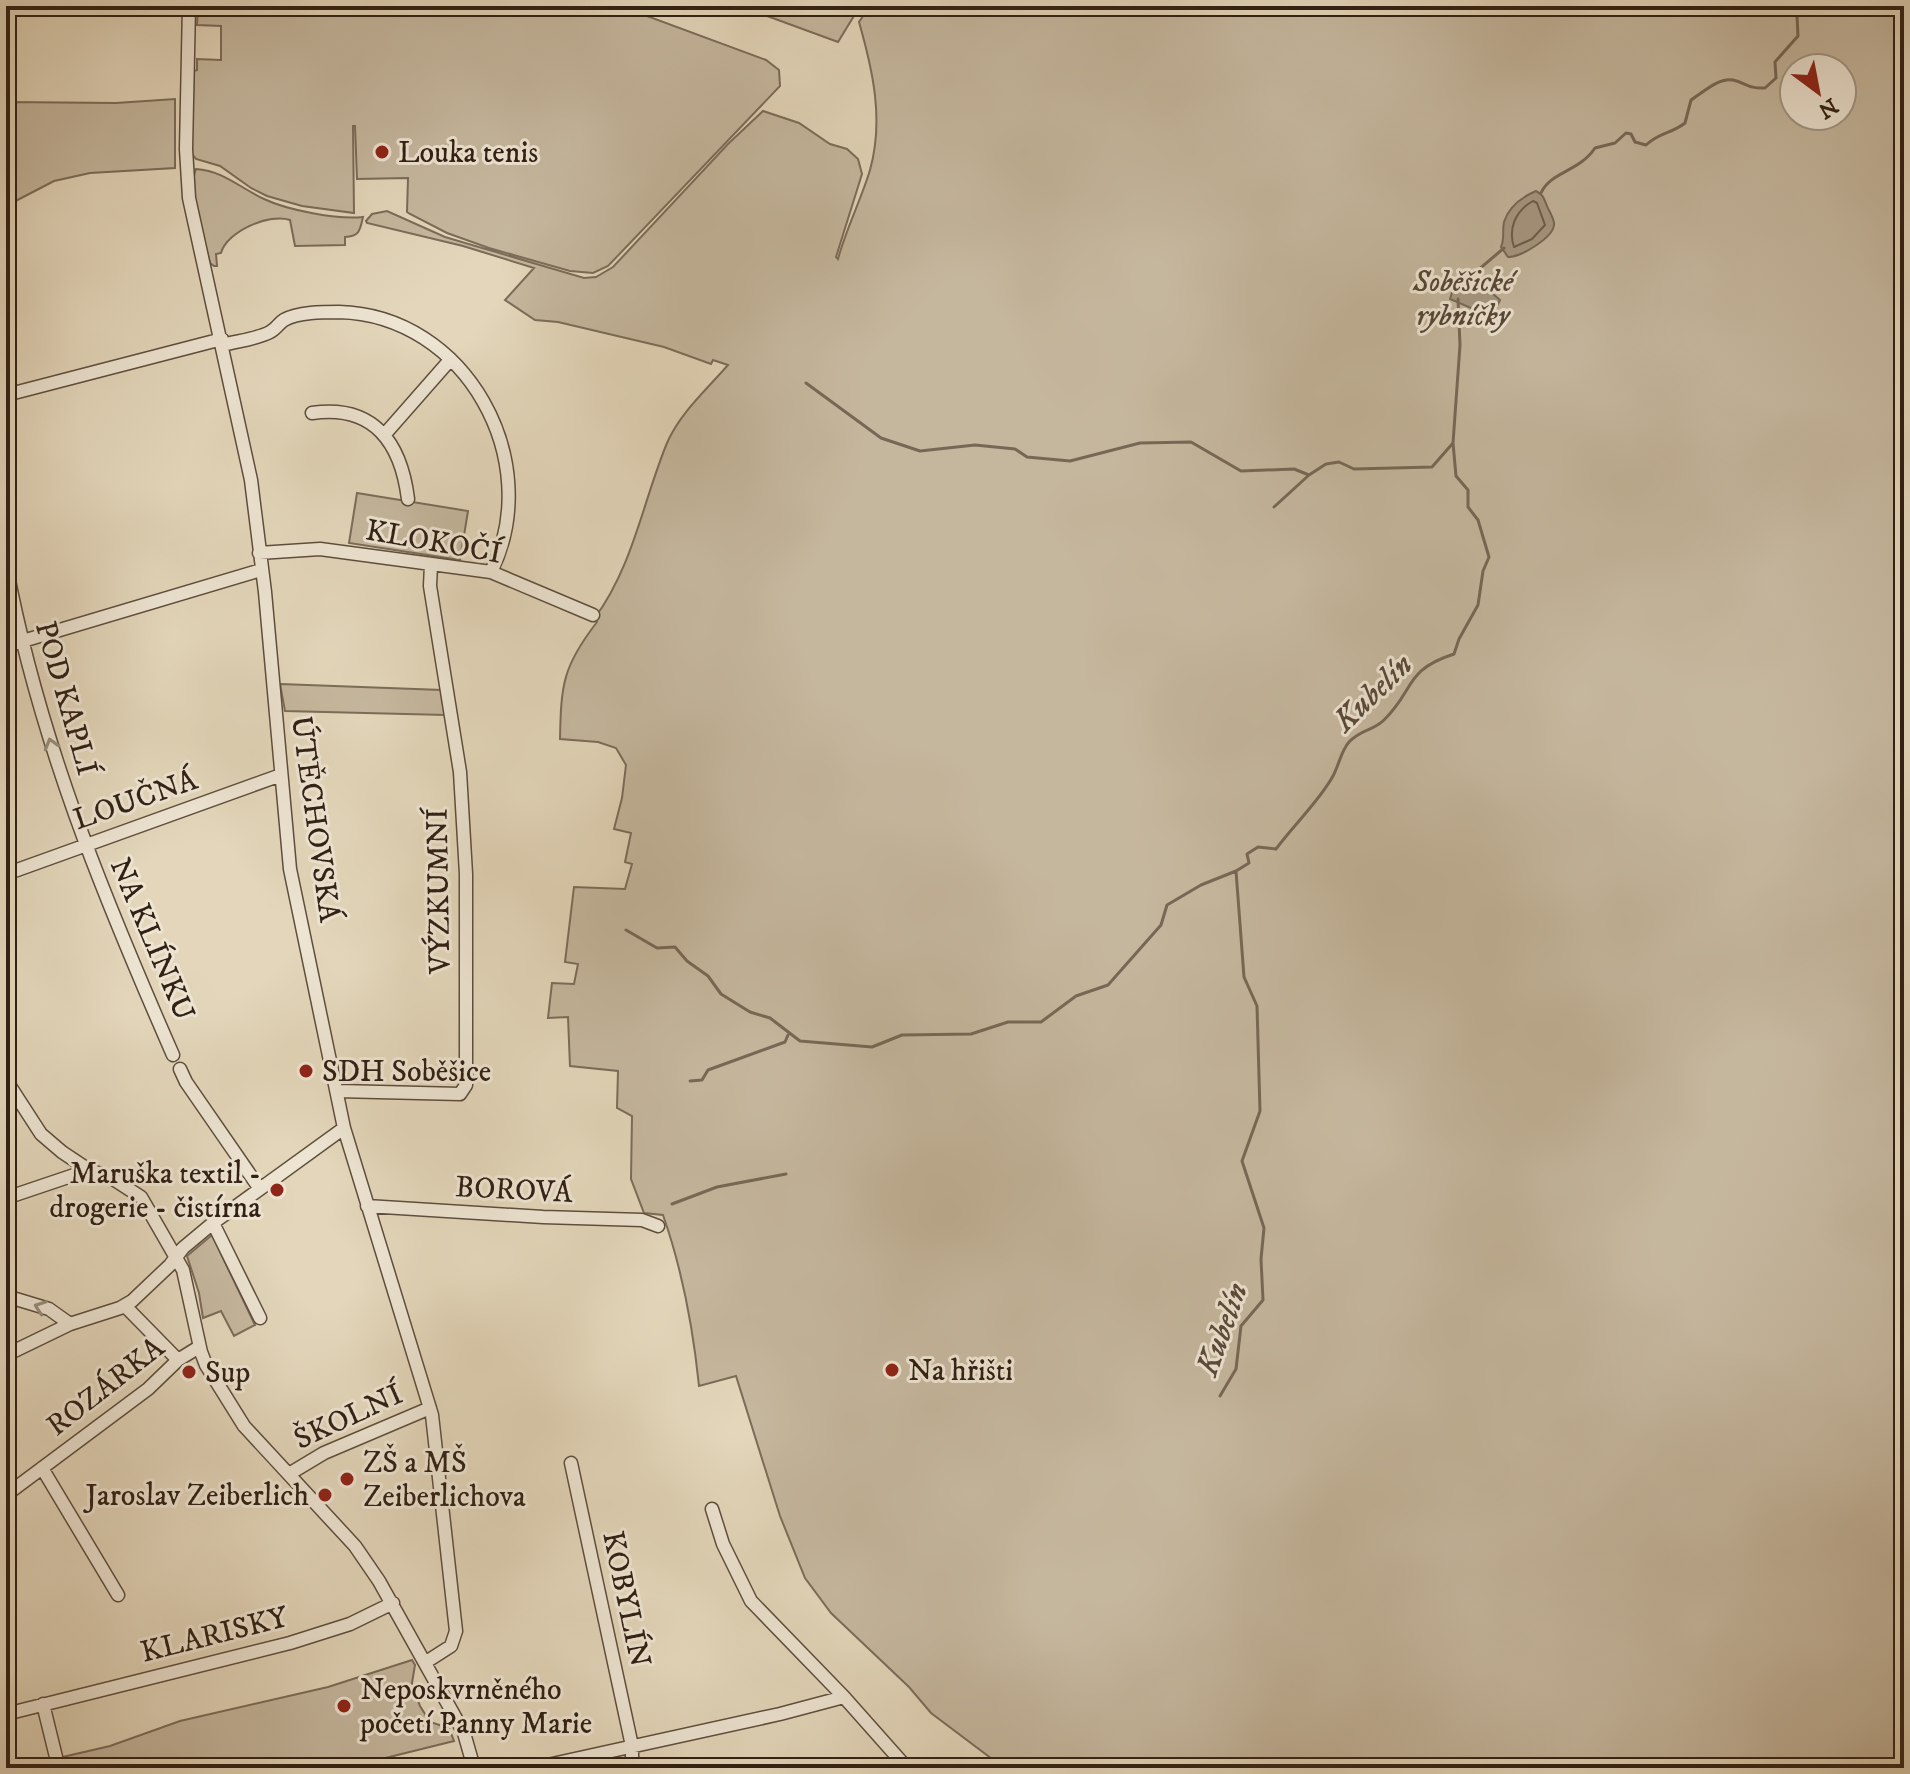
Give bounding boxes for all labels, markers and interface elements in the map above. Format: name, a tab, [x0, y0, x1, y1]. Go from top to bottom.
north arrow	[1778, 52, 1858, 132]
text: N	[1813, 91, 1843, 124]
place label: Louka tenis	[398, 135, 538, 172]
marker: Louka tenis	[373, 143, 391, 161]
park label: Soběšické rybníčky	[1412, 264, 1518, 335]
street label: KLOKOČÍ	[363, 510, 507, 573]
street label: POD KAPLÍ	[26, 616, 108, 781]
water label: Kubelín	[1324, 646, 1422, 742]
street label: ÚTĚCHOVSKÁ	[282, 713, 349, 926]
one-way arrow	[44, 737, 60, 751]
street label: LOUČNÁ	[68, 760, 203, 839]
street label: VÝZKUMNÍ	[418, 806, 459, 975]
street label: NA KLÍNKU	[101, 852, 204, 1026]
place label: SDH Soběšice	[322, 1054, 491, 1091]
marker: SDH Soběšice	[297, 1062, 315, 1080]
place label: Maruška textil - drogerie - čistírna	[49, 1156, 261, 1227]
street label: BOROVÁ	[454, 1167, 575, 1212]
marker: Maruška textil - drogerie - čistírna	[268, 1181, 286, 1199]
water label: Kubelín	[1187, 1278, 1258, 1383]
one-way arrow	[34, 1300, 48, 1316]
street label: ROZÁRKA	[38, 1328, 173, 1445]
place label: Na hřišti	[908, 1353, 1013, 1390]
place label: Sup	[205, 1355, 250, 1392]
marker: Na hřišti	[883, 1361, 901, 1379]
marker: Sup	[180, 1363, 198, 1381]
street label: ŠKOLNÍ	[288, 1374, 410, 1459]
place label: ZŠ a MŠ Zeiberlichova	[363, 1443, 526, 1516]
marker: ZŠ a MŠ Zeiberlichova	[338, 1470, 356, 1488]
place label: Jaroslav Zeiberlich	[83, 1478, 309, 1515]
marker: Jaroslav Zeiberlich	[316, 1486, 334, 1504]
street label: KOBYLÍN	[593, 1528, 660, 1671]
street label: KLARISKY	[137, 1599, 293, 1672]
place label: Neposkvrněného početí Panny Marie	[359, 1672, 592, 1743]
marker: Neposkvrněného početí Panny Marie	[335, 1697, 353, 1715]

